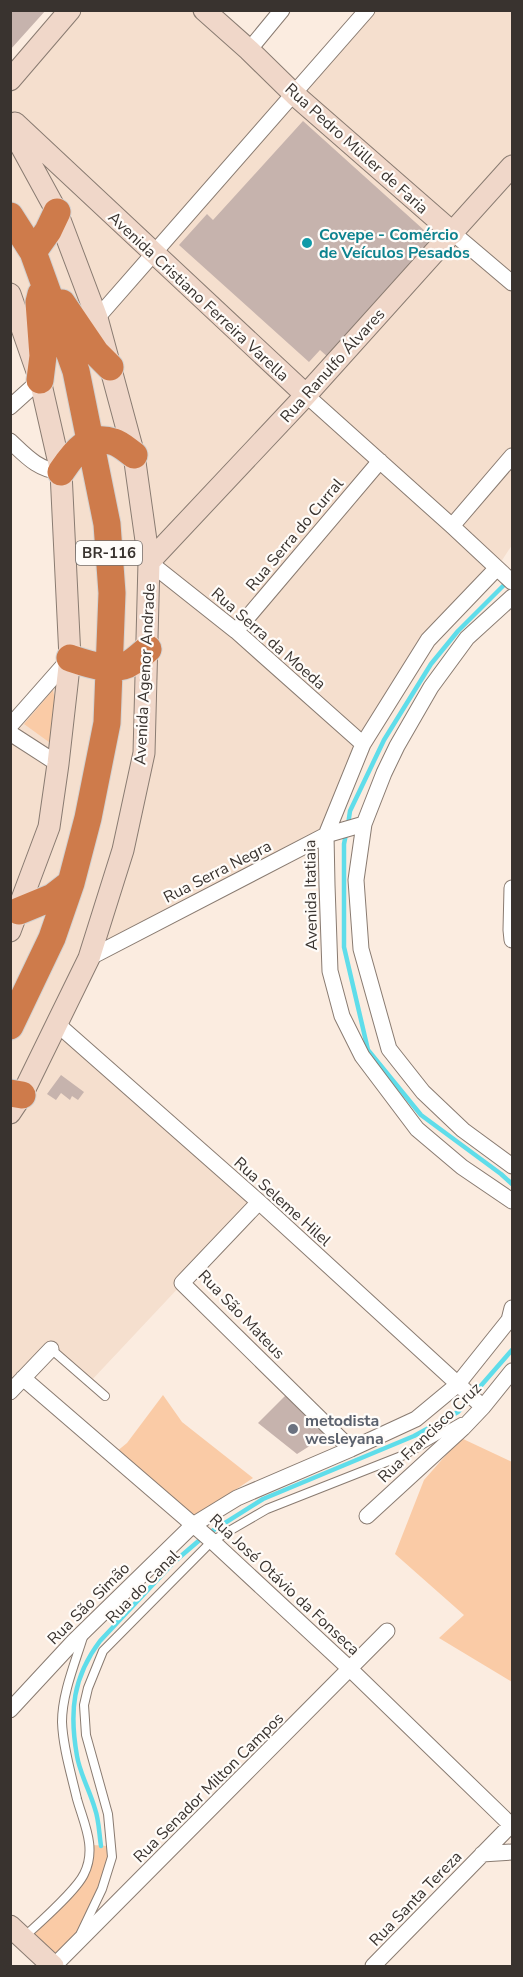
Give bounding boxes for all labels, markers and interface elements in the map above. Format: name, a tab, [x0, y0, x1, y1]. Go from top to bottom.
street label: Rua Pedro Müller de Faria	[280, 78, 433, 219]
street label: Avenida Cristiano Ferreira Varella	[103, 207, 294, 387]
place label: Covepe - Comércio de Veículos Pesados	[319, 224, 470, 264]
marker: Covepe - Comércio de Veículos Pesados	[300, 236, 314, 250]
street label: Rua Ranulfo Álvares	[275, 304, 390, 428]
street label: Rua Serra do Curral	[241, 473, 349, 596]
road number: BR-116	[76, 541, 142, 565]
street label: Avenida Agenor Andrade	[129, 583, 161, 765]
street label: Rua Serra da Moeda	[206, 583, 330, 695]
street label: Rua Serra Negra	[160, 835, 275, 909]
street label: Avenida Itatiaia	[299, 839, 323, 951]
street label: Rua Seleme Hilel	[229, 1152, 336, 1252]
street label: Rua São Mateus	[193, 1265, 290, 1364]
street label: Rua Francisco Cruz	[373, 1378, 486, 1488]
place label: metodista wesleyana	[305, 1410, 384, 1450]
marker: metodista wesleyana	[286, 1422, 300, 1436]
street label: Rua José Otávio da Fonseca	[204, 1509, 364, 1660]
street label: Rua do Canal	[101, 1545, 185, 1628]
street label: Rua São Simão	[43, 1558, 135, 1650]
street label: Rua Senador Milton Campos	[129, 1708, 289, 1868]
street label: Rua Santa Tereza	[364, 1846, 467, 1951]

